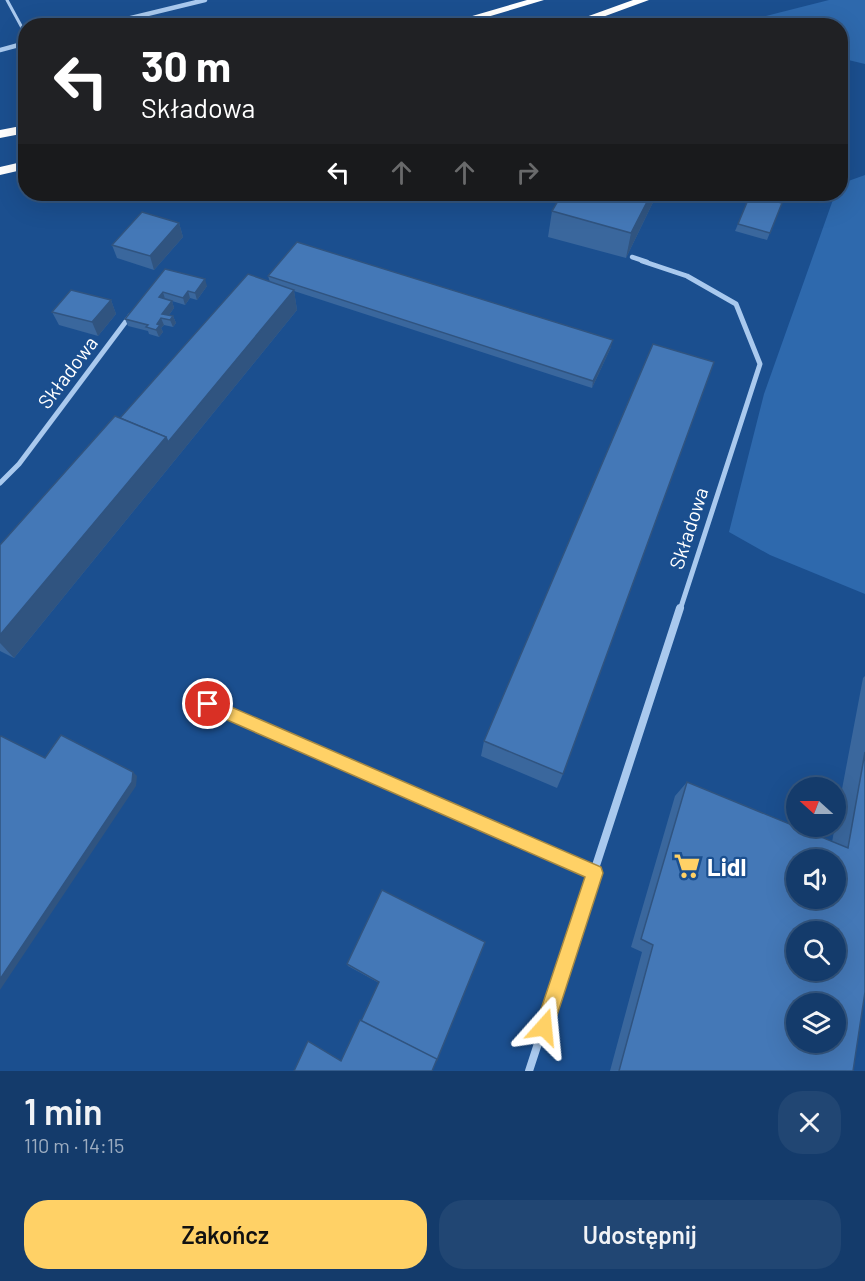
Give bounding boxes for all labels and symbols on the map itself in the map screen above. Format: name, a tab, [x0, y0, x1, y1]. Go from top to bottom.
street label: Składowa	[32, 331, 102, 413]
street label: Składowa	[664, 484, 712, 572]
pin	[182, 678, 233, 729]
north arrow	[786, 777, 846, 837]
supermarket icon: Lidl	[672, 851, 702, 881]
place label: Lidl	[707, 852, 746, 881]
position arrow	[512, 995, 576, 1059]

